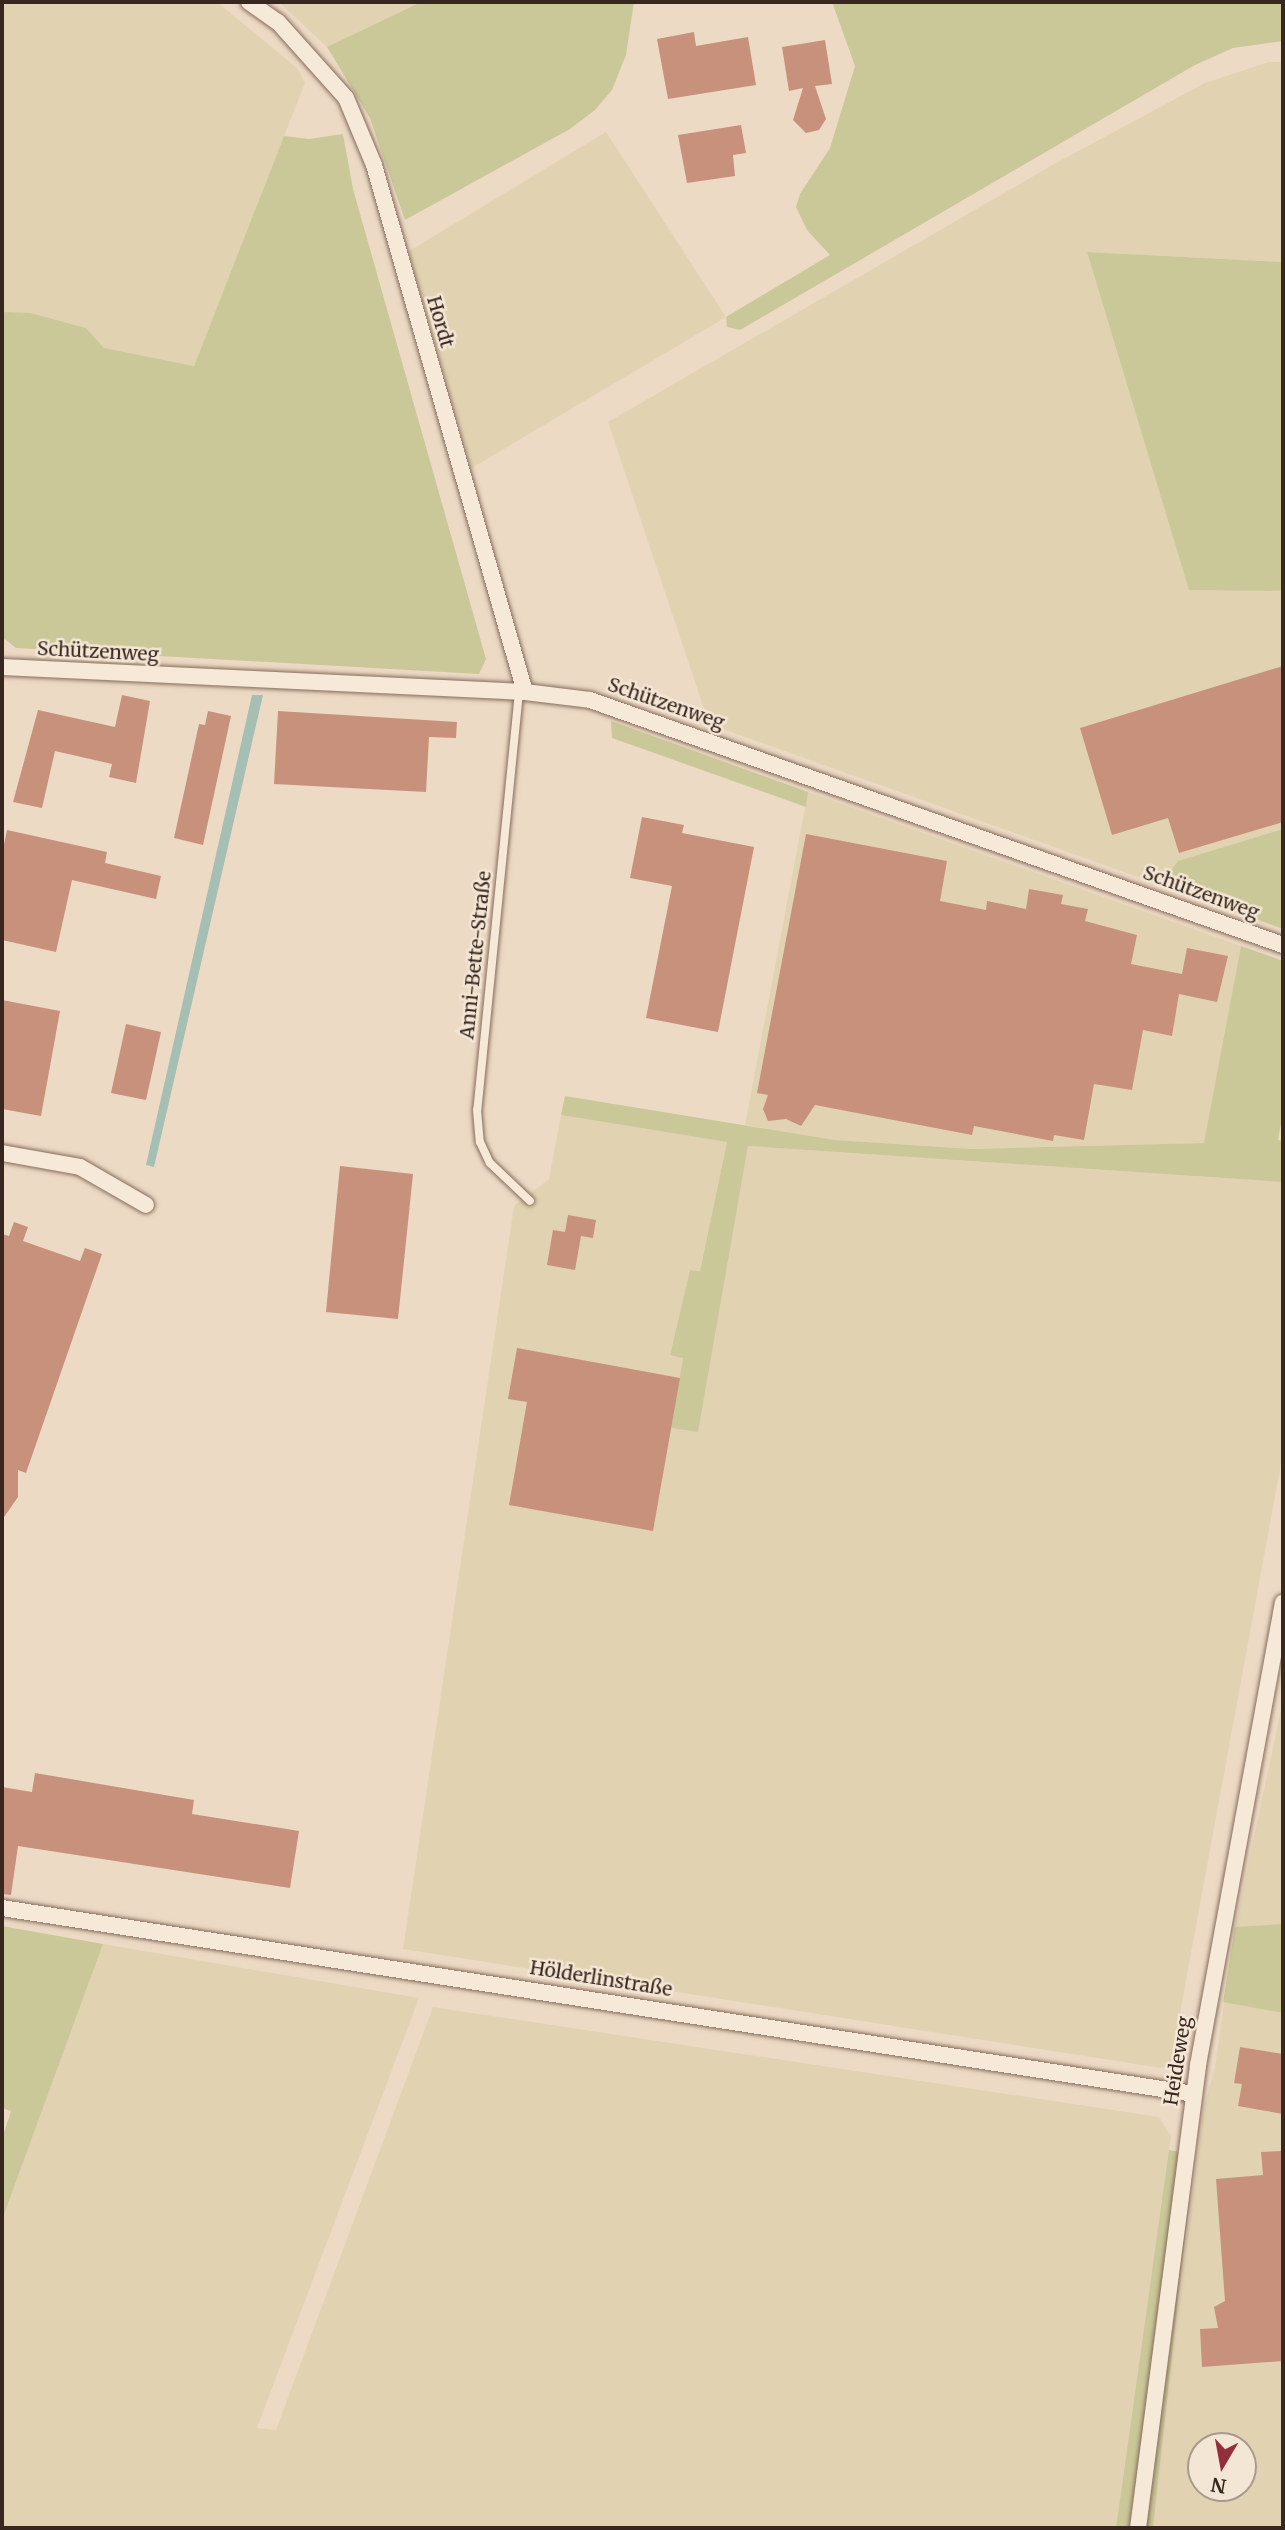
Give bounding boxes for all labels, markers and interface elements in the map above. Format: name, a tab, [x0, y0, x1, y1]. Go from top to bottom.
street label: Hordt	[422, 294, 458, 350]
street label: Schützenweg	[36, 637, 160, 667]
street label: Schützenweg	[605, 673, 727, 735]
street label: Schützenweg	[1140, 861, 1262, 925]
street label: Anni-Bette-Straße	[456, 870, 496, 1040]
street label: Hölderlinstraße	[528, 1956, 674, 2002]
street label: Heideweg	[1160, 2015, 1196, 2107]
north arrow	[1187, 2432, 1257, 2502]
text: N	[1209, 2473, 1228, 2499]

